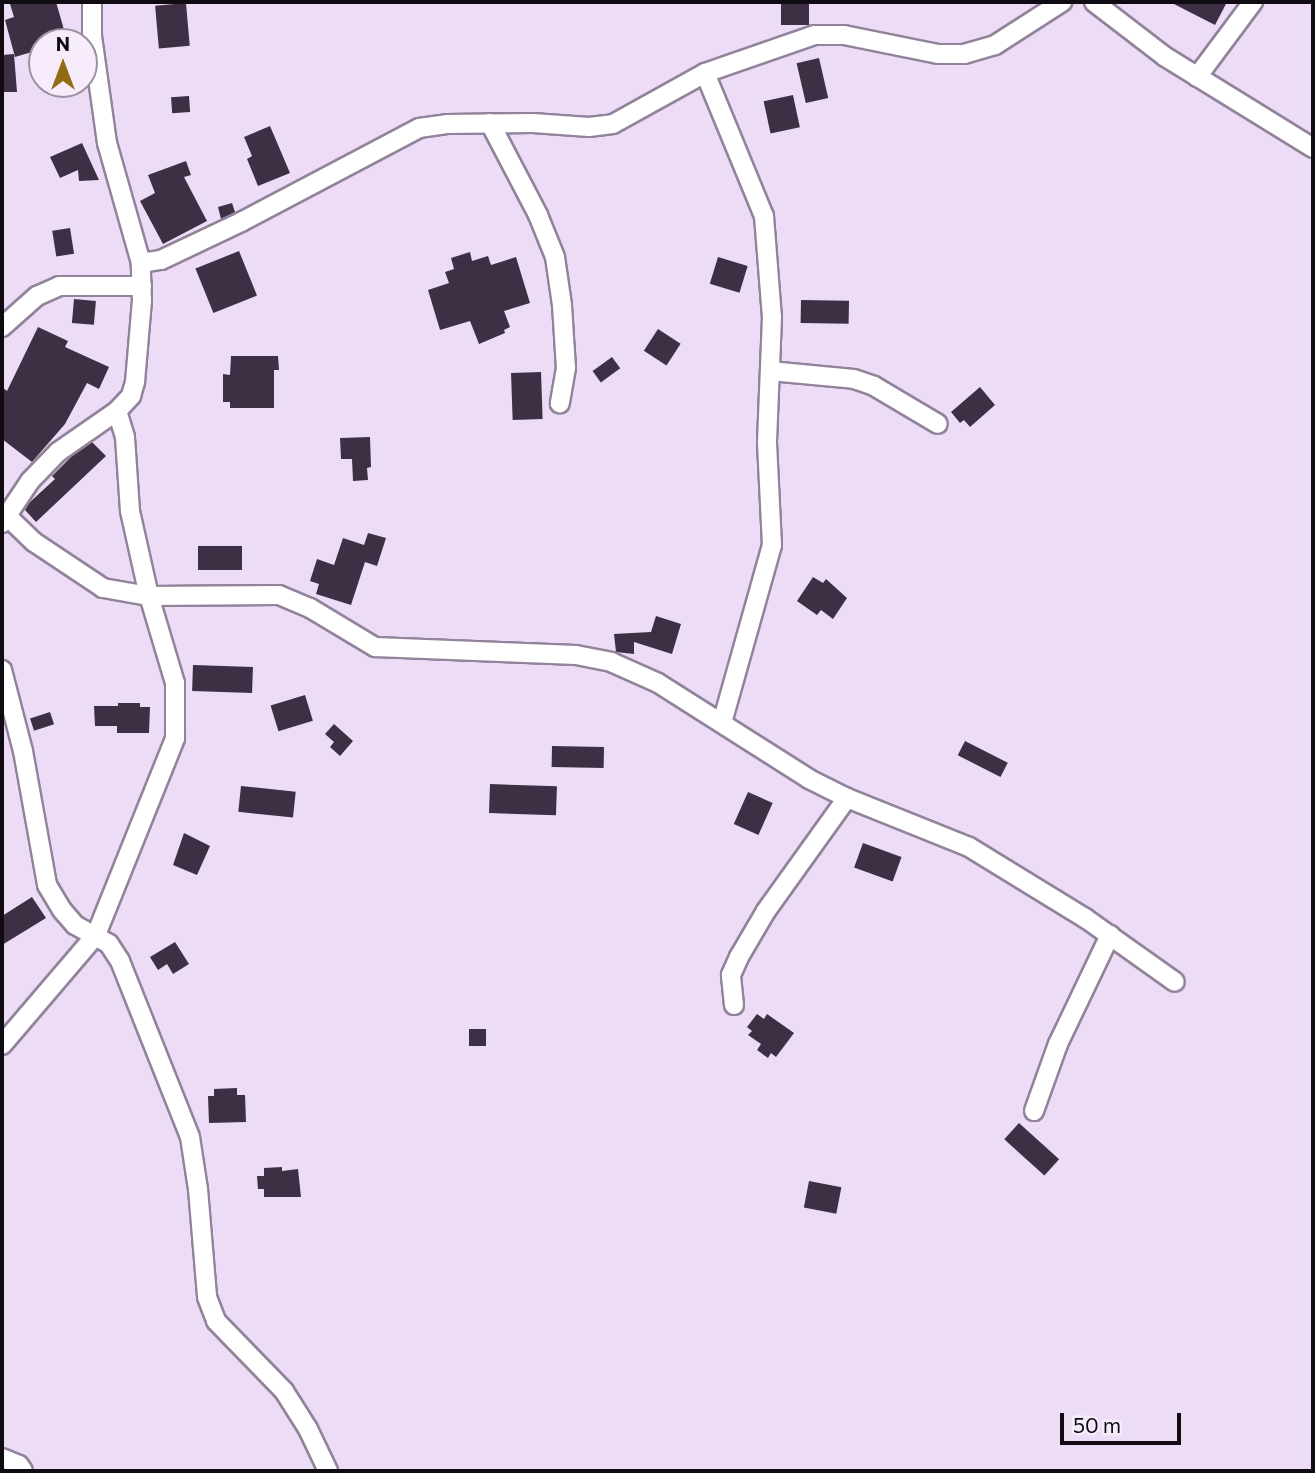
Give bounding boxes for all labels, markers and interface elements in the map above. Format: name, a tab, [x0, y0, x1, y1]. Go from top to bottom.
north arrow	[28, 28, 98, 98]
text: N	[56, 32, 70, 55]
scale bar	[1063, 1400, 1184, 1444]
text: 50 m	[1073, 1412, 1121, 1437]

